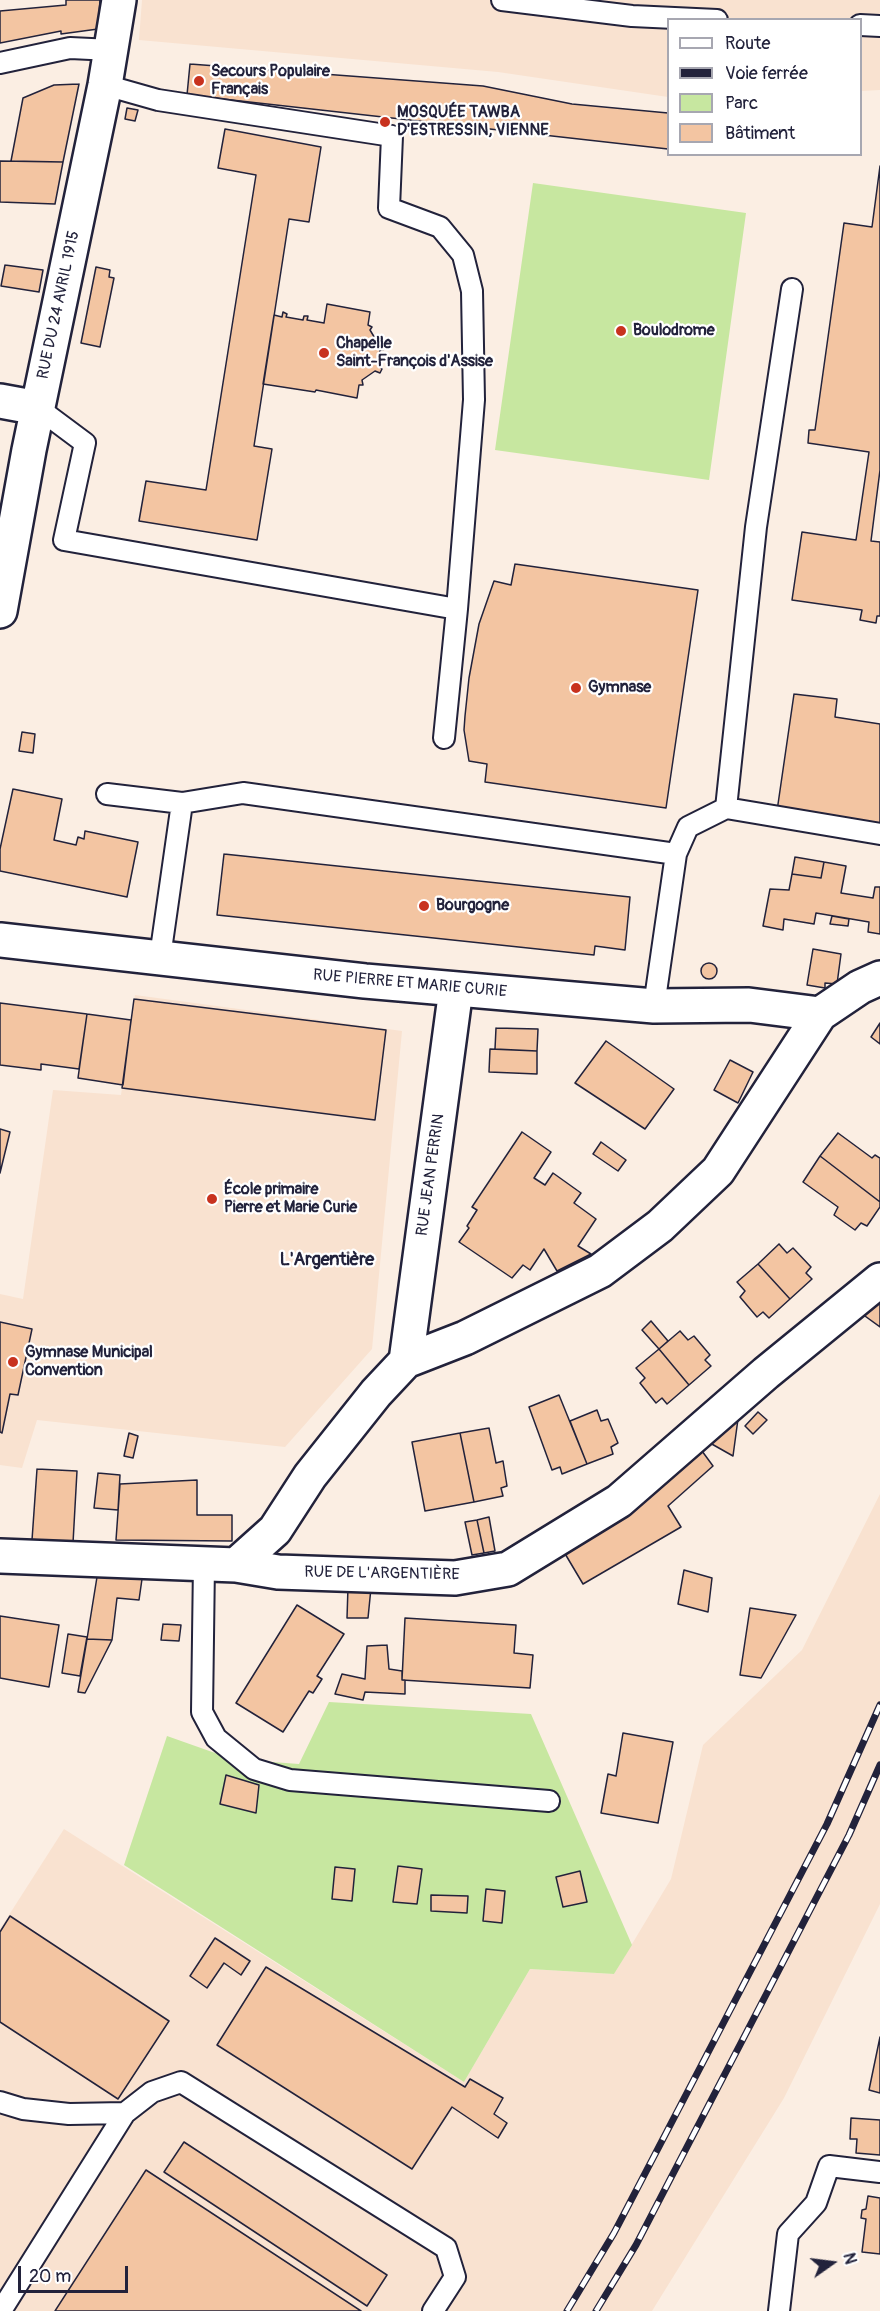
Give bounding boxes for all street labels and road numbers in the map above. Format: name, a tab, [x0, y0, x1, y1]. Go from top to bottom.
street label: RUE DU 24 AVRIL 1915	[34, 229, 84, 381]
street label: RUE PIERRE ET MARIE CURIE	[312, 966, 508, 1002]
street label: RUE JEAN PERRIN	[413, 1113, 449, 1237]
street label: RUE DE L'ARGENTIÈRE	[304, 1563, 460, 1585]

